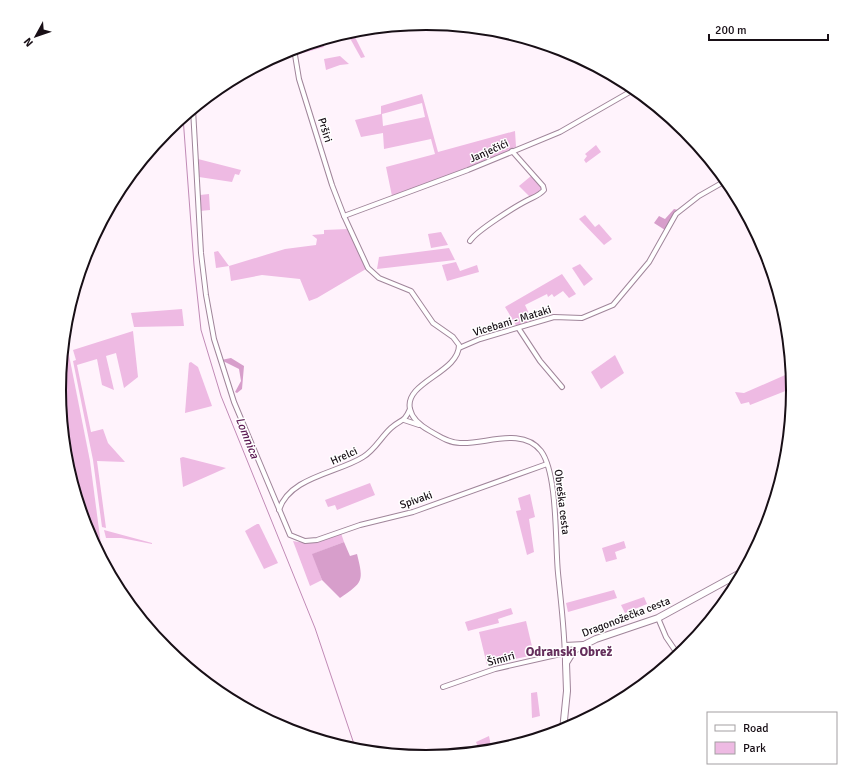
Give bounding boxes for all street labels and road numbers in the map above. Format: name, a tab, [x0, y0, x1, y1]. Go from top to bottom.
street label: Prširi	[315, 116, 335, 144]
street label: Janječići	[467, 137, 511, 165]
street label: Vicebani - Mataki	[471, 303, 553, 339]
street label: Hrelci	[328, 444, 360, 468]
street label: Obreška cesta	[552, 469, 572, 536]
street label: Spivaki	[398, 488, 434, 512]
street label: Dragonožečka cesta	[580, 594, 672, 640]
street label: Šimiri	[486, 648, 516, 669]

